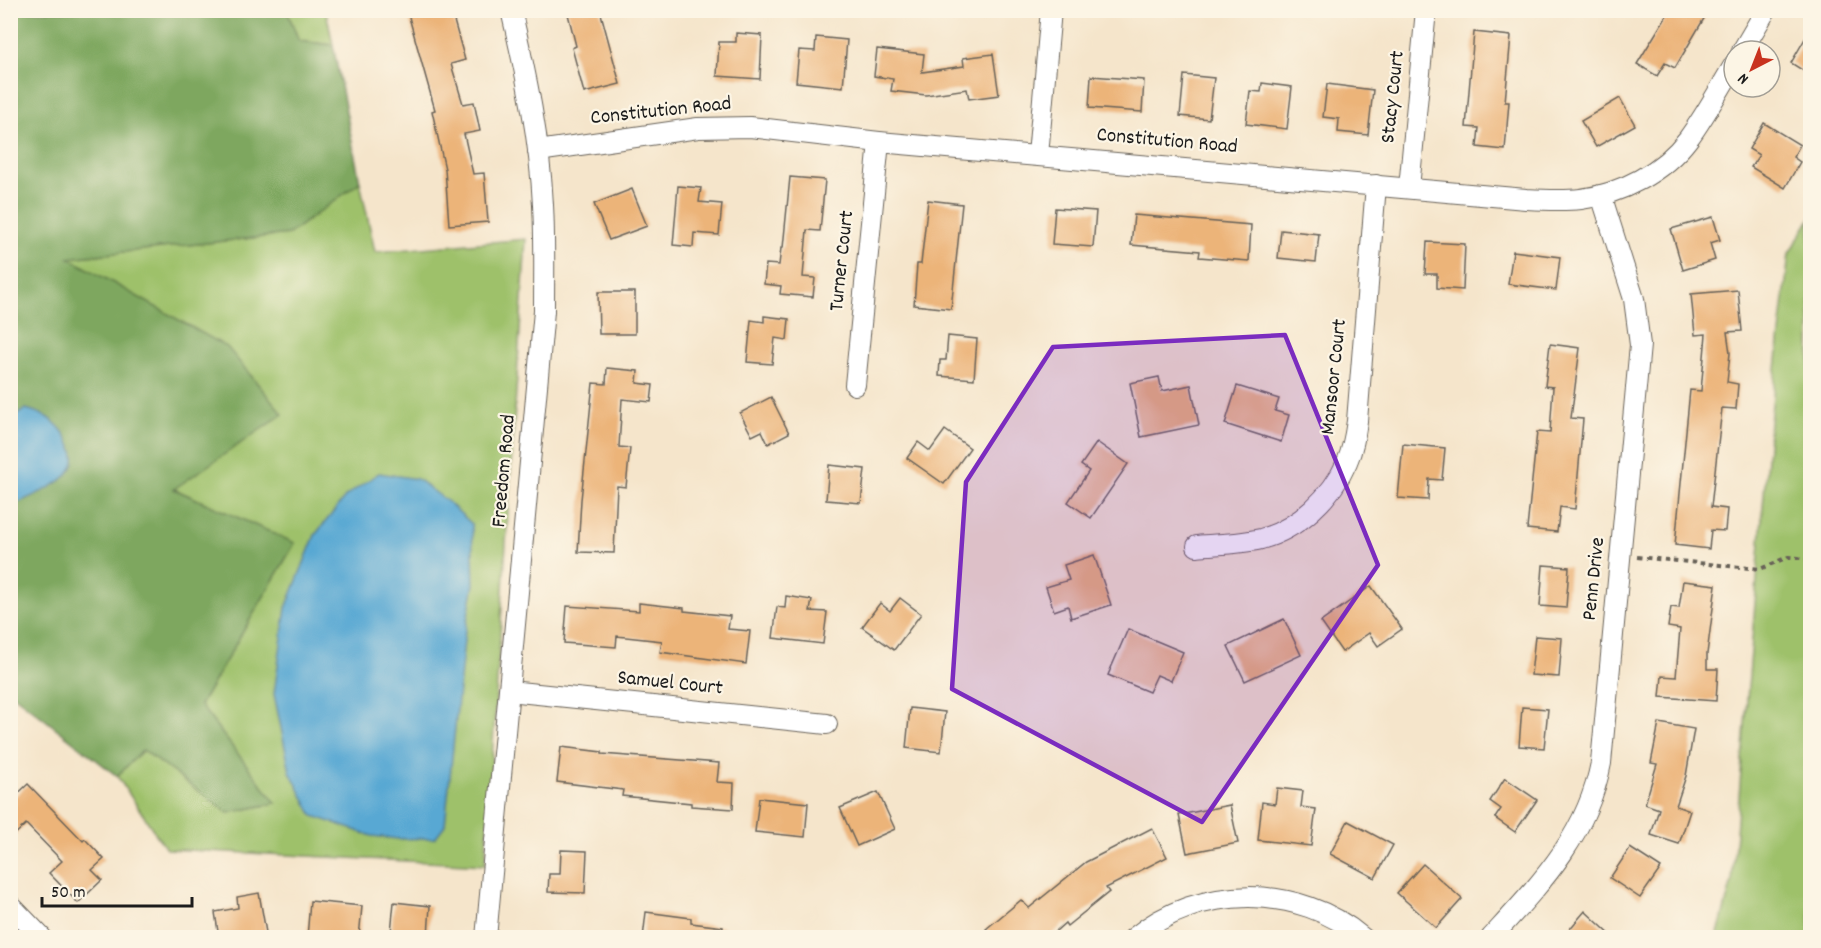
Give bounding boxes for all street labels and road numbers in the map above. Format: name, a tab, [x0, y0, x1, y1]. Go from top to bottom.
street label: Stacy Court	[1374, 49, 1414, 145]
street label: Constitution Road	[589, 90, 733, 134]
street label: Constitution Road	[1095, 121, 1239, 163]
street label: Turner Court	[823, 209, 863, 313]
street label: Mansoor Court	[1314, 317, 1356, 436]
street label: Freedom Road	[485, 413, 525, 529]
street label: Penn Drive	[1576, 536, 1614, 622]
street label: Samuel Court	[616, 664, 724, 704]

